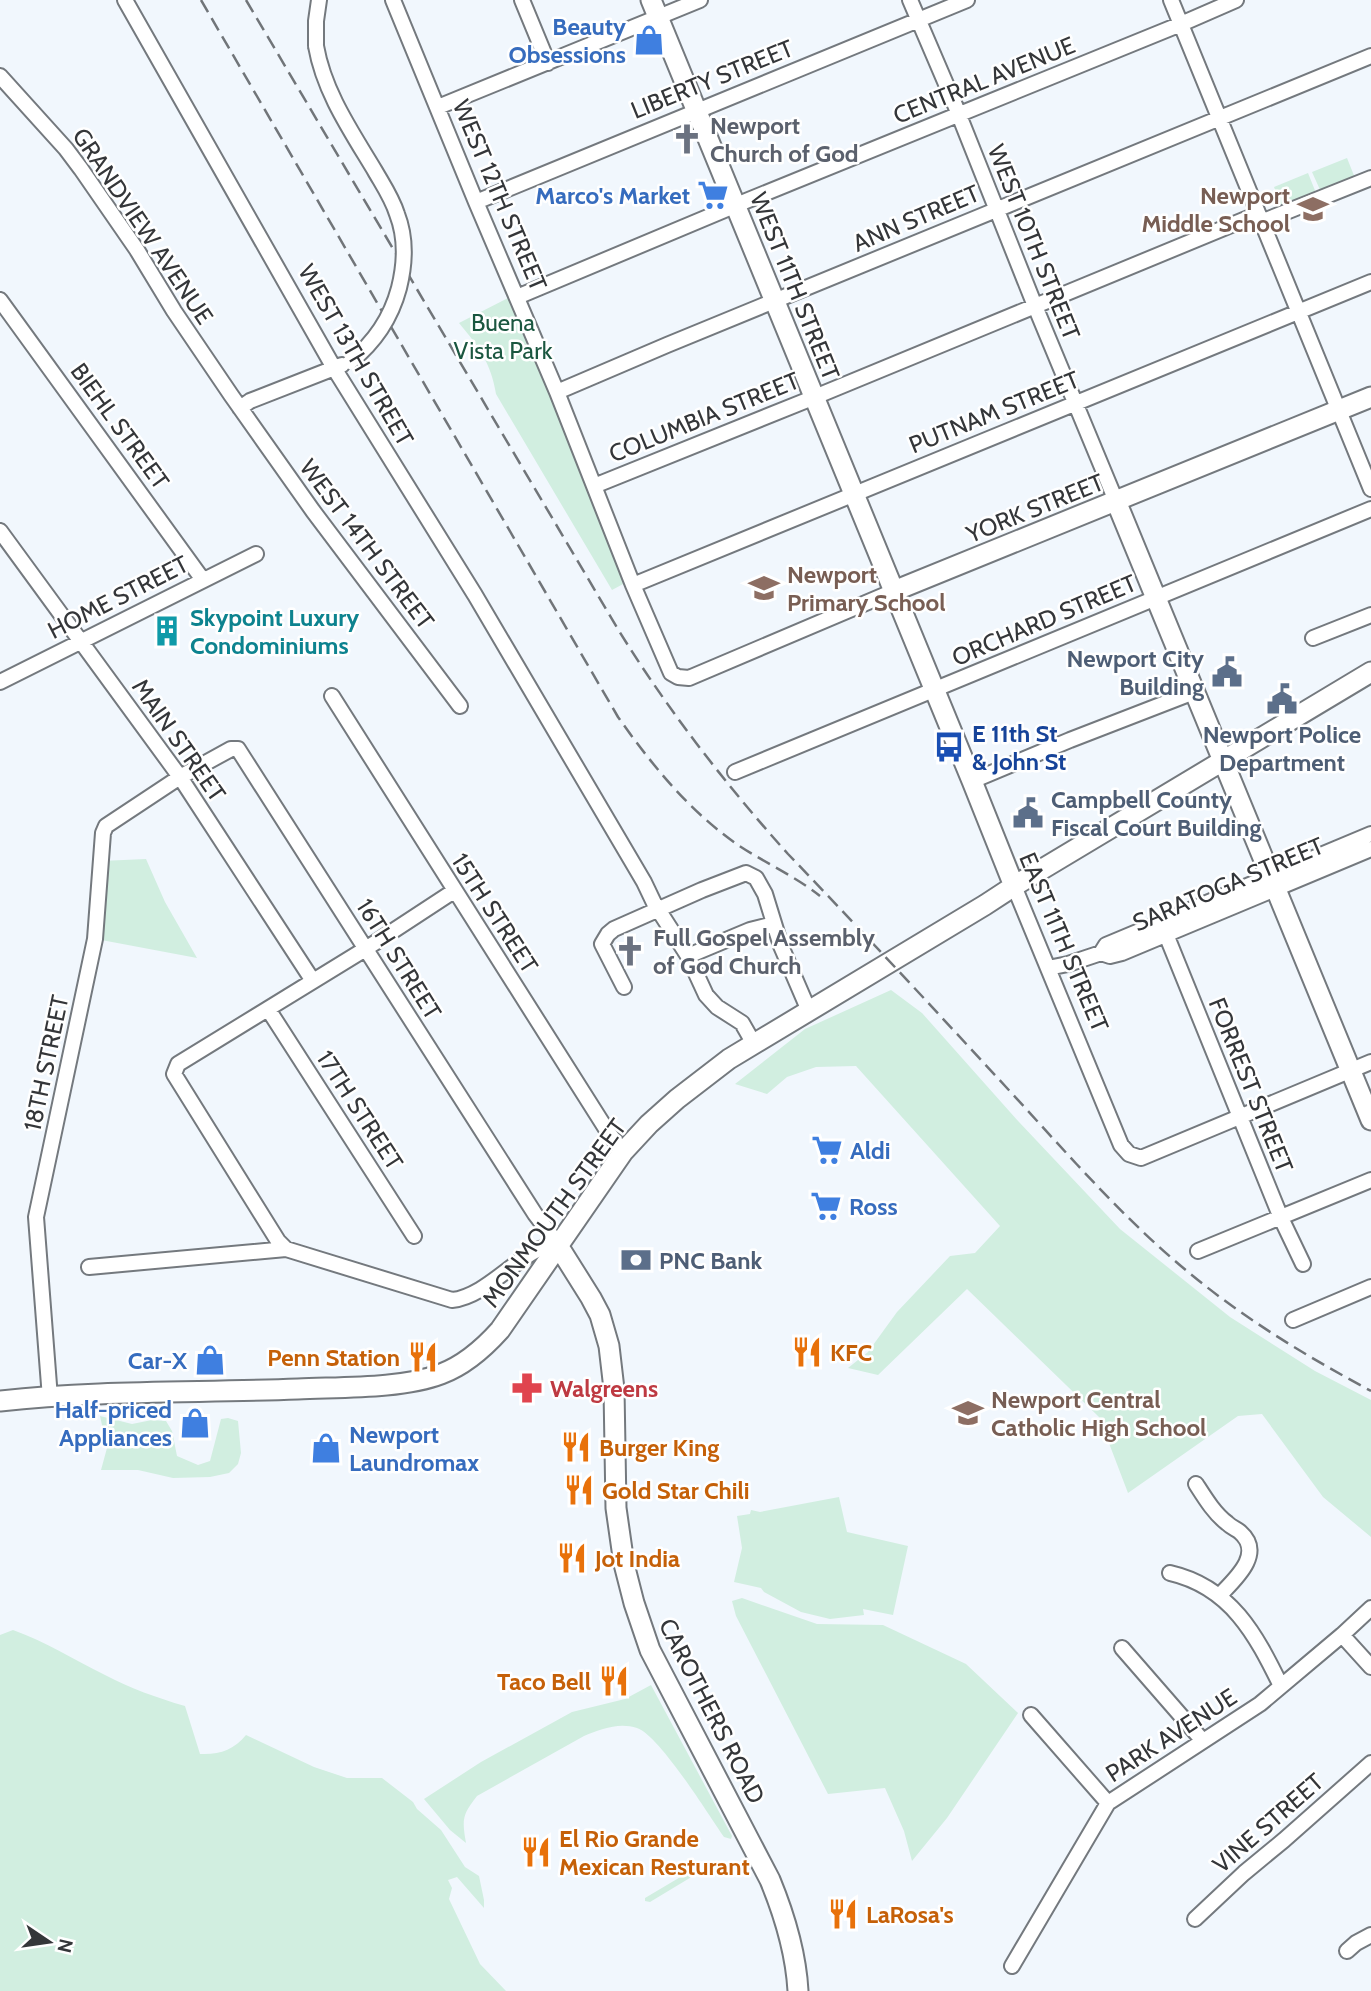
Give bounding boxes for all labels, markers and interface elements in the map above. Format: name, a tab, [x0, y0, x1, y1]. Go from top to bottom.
place label: Beauty Obsessions	[509, 12, 626, 69]
shop icon: Beauty Obsessions	[632, 23, 666, 57]
street label: CENTRAL AVENUE	[889, 30, 1079, 130]
street label: LIBERTY STREET	[627, 33, 798, 125]
street label: WEST 12TH STREET	[447, 95, 553, 295]
place label: Newport Church of God	[710, 111, 859, 168]
street label: GRANDVIEW AVENUE	[66, 122, 220, 330]
church icon: Newport Church of God	[670, 122, 704, 156]
street label: WEST 10TH STREET	[982, 140, 1087, 344]
supermarket icon: Marco's Market	[696, 178, 730, 212]
street label: ANN STREET	[848, 178, 984, 258]
place label: Marco's Market	[535, 181, 690, 210]
place label: Newport Middle School	[1141, 181, 1290, 238]
street label: WEST 11TH STREET	[744, 188, 846, 384]
school or university icon: Newport Middle School	[1296, 192, 1330, 226]
street label: WEST 13TH STREET	[292, 259, 420, 451]
park label: Buena Vista Park	[454, 308, 553, 365]
street label: BIEHL STREET	[65, 357, 176, 495]
street label: PUTNAM STREET	[905, 365, 1084, 459]
street label: COLUMBIA STREET	[605, 366, 803, 468]
street label: WEST 14TH STREET	[294, 453, 440, 635]
street label: YORK STREET	[961, 467, 1108, 549]
street label: HOME STREET	[43, 549, 193, 645]
place label: Newport Primary School	[787, 560, 946, 617]
street label: ORCHARD STREET	[947, 568, 1141, 672]
school or university icon: Newport Primary School	[747, 571, 781, 605]
place label: Skypoint Luxury Condominiums	[190, 603, 359, 660]
building icon: Skypoint Luxury Condominiums	[150, 614, 184, 648]
place label: Newport City Building	[1067, 644, 1204, 701]
public building icon: Newport City Building	[1210, 655, 1244, 689]
street label: MAIN STREET	[126, 673, 232, 807]
public building icon: Newport Police Department	[1265, 682, 1299, 716]
place label: E 11th St & John St	[972, 719, 1066, 776]
place label: Newport Police Department	[1203, 720, 1361, 777]
bus stop icon: E 11th St & John St	[932, 730, 966, 764]
place label: Campbell County Fiscal Court Building	[1051, 785, 1262, 842]
public building icon: Campbell County Fiscal Court Building	[1011, 796, 1045, 830]
street label: SARATOGA STREET	[1128, 831, 1328, 937]
street label: 15TH STREET	[446, 848, 544, 978]
street label: EAST 11TH STREET	[1013, 848, 1115, 1036]
street label: 16TH STREET	[350, 893, 448, 1025]
place label: Full Gospel Assembly of God Church	[653, 923, 875, 980]
church icon: Full Gospel Assembly of God Church	[613, 934, 647, 968]
street label: 18TH STREET	[17, 992, 75, 1133]
street label: FORREST STREET	[1203, 993, 1299, 1177]
street label: 17TH STREET	[311, 1045, 409, 1175]
street label: MONMOUTH STREET	[476, 1113, 632, 1313]
supermarket icon: Aldi	[810, 1133, 844, 1167]
place label: Aldi	[850, 1136, 890, 1165]
supermarket icon: Ross	[809, 1189, 843, 1223]
place label: Ross	[849, 1192, 898, 1221]
bank icon: PNC Bank	[619, 1243, 653, 1277]
place label: PNC Bank	[659, 1246, 763, 1275]
restaurant icon: KFC	[790, 1335, 824, 1369]
place label: KFC	[830, 1338, 872, 1367]
restaurant icon: Penn Station	[406, 1340, 440, 1374]
shop icon: Car-X	[193, 1343, 227, 1377]
place label: Penn Station	[267, 1343, 400, 1372]
place label: Car-X	[128, 1346, 188, 1375]
pharmacy icon: Walgreens	[510, 1371, 544, 1405]
place label: Walgreens	[550, 1374, 658, 1403]
place label: Newport Central Catholic High School	[991, 1385, 1206, 1442]
place label: Half-priced Appliances	[55, 1395, 172, 1452]
school or university icon: Newport Central Catholic High School	[951, 1396, 985, 1430]
shop icon: Half-priced Appliances	[178, 1406, 212, 1440]
place label: Newport Laundromax	[349, 1420, 479, 1477]
restaurant icon: Burger King	[559, 1430, 593, 1464]
shop icon: Newport Laundromax	[309, 1431, 343, 1465]
place label: Burger King	[599, 1433, 719, 1462]
restaurant icon: Gold Star Chili	[562, 1473, 596, 1507]
place label: Gold Star Chili	[602, 1476, 750, 1505]
restaurant icon: Jot India	[555, 1541, 589, 1575]
place label: Jot India	[594, 1544, 680, 1573]
street label: CAROTHERS ROAD	[653, 1614, 771, 1808]
restaurant icon: Taco Bell	[597, 1664, 631, 1698]
place label: Taco Bell	[497, 1667, 591, 1696]
street label: PARK AVENUE	[1100, 1682, 1242, 1788]
street label: VINE STREET	[1207, 1767, 1329, 1879]
place label: El Rio Grande Mexican Resturant	[559, 1824, 750, 1881]
restaurant icon: El Rio Grande Mexican Resturant	[519, 1835, 553, 1869]
restaurant icon: LaRosa's	[826, 1897, 860, 1931]
place label: LaRosa's	[866, 1900, 954, 1929]
north arrow	[14, 1907, 84, 1977]
text: N	[52, 1937, 78, 1955]

